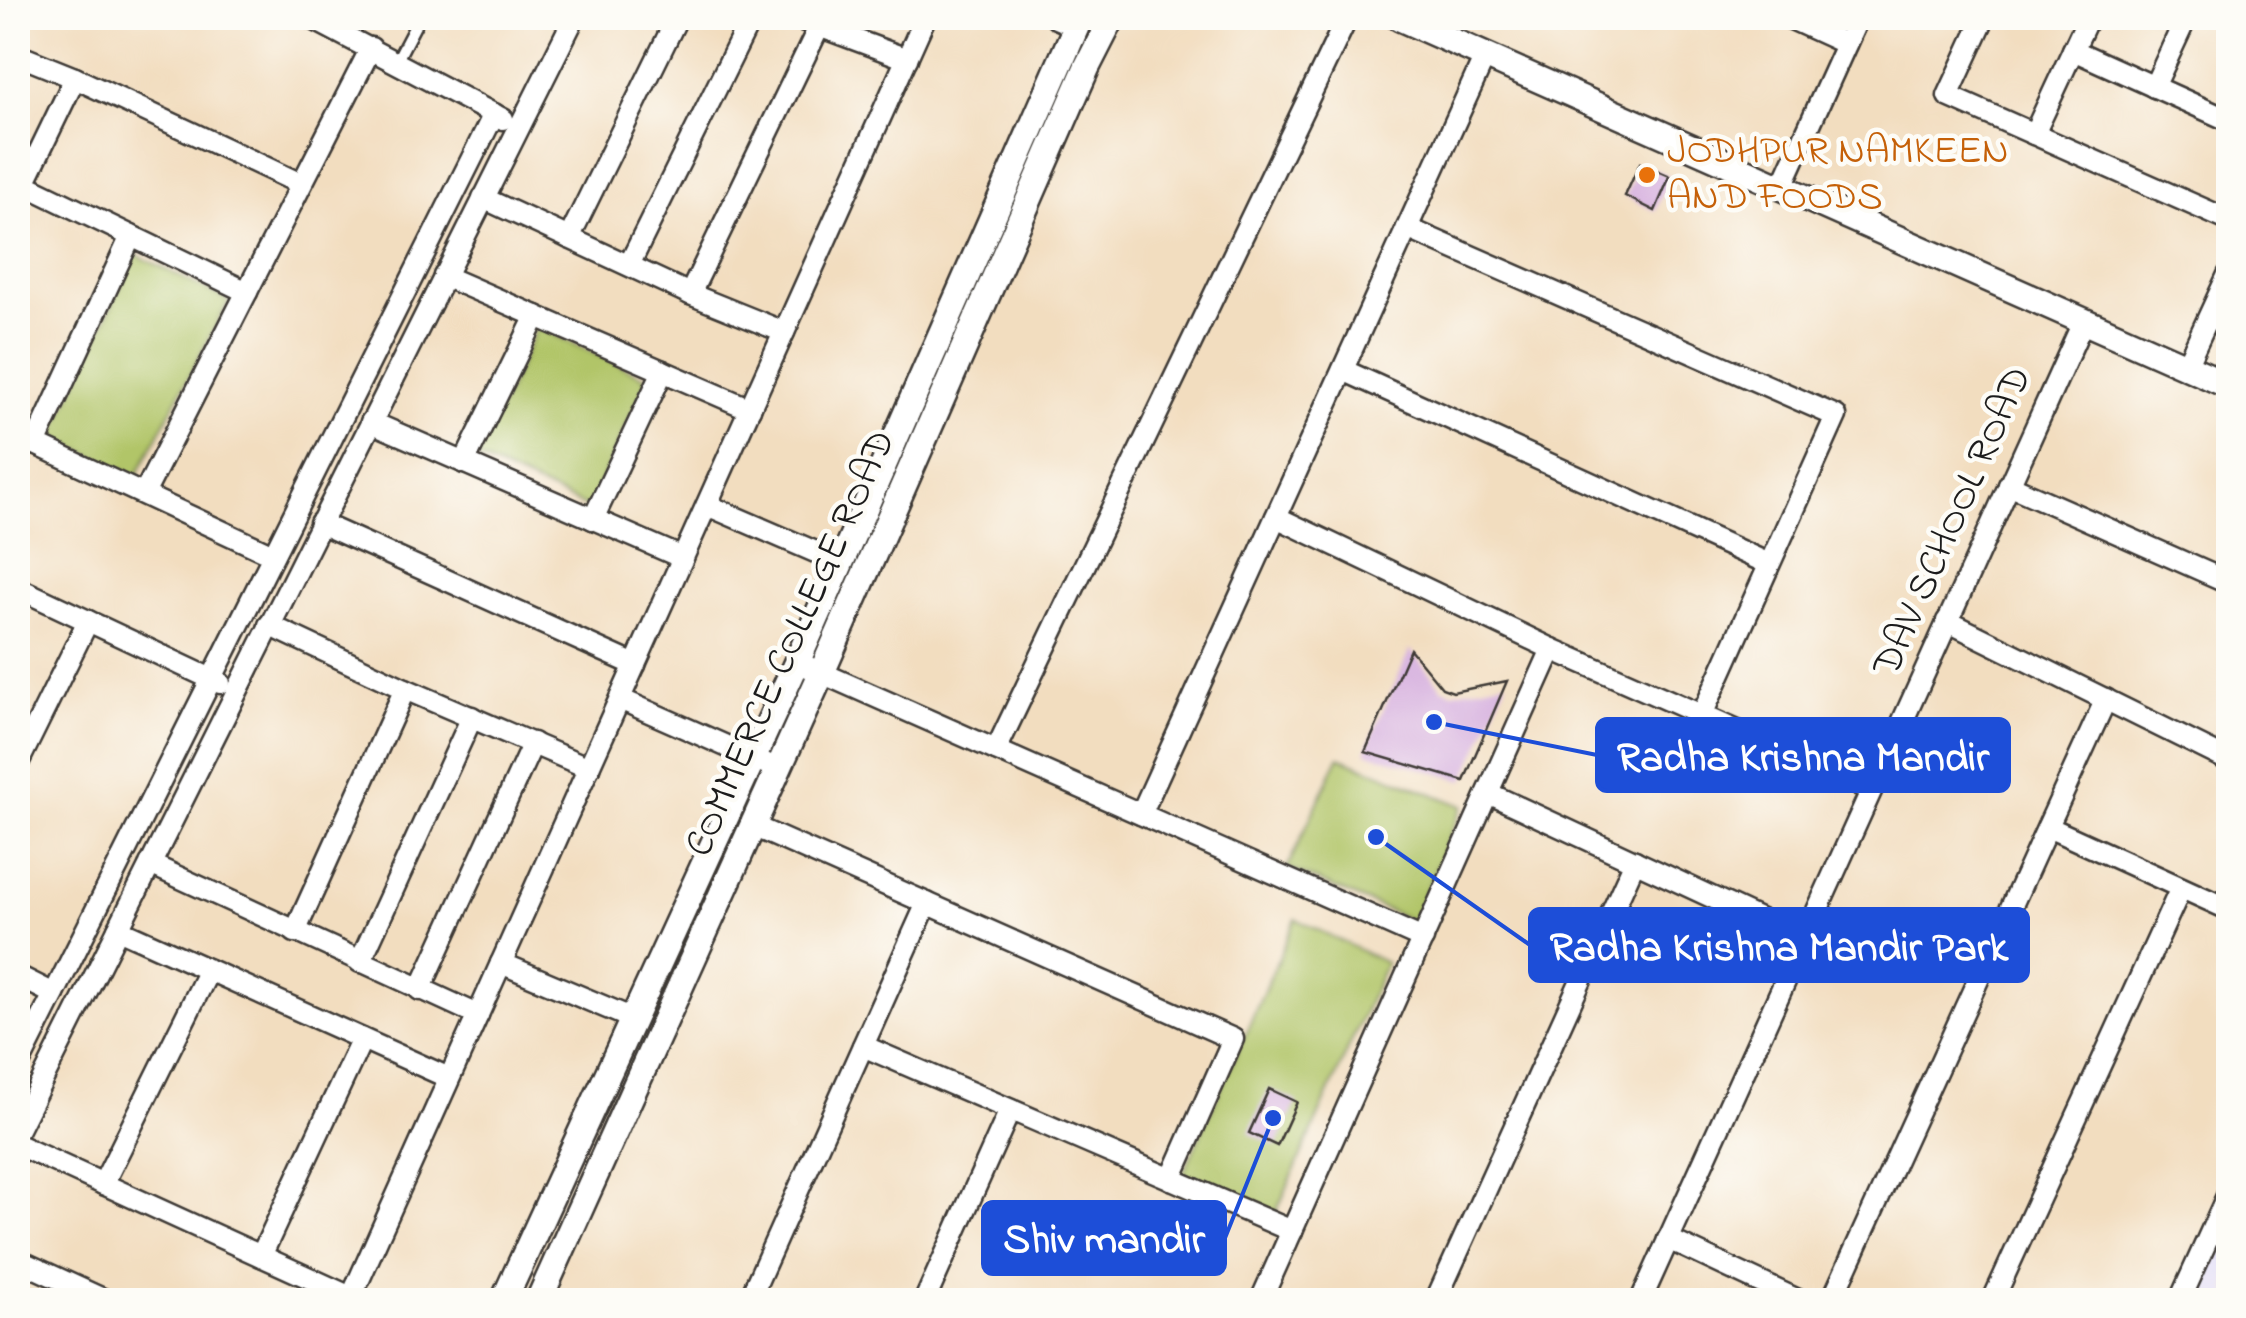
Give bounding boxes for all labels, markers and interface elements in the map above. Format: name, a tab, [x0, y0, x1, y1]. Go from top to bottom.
place label: JODHPUR NAMKEEN AND FOODS	[1667, 123, 2009, 228]
marker: JODHPUR NAMKEEN AND FOODS	[1636, 164, 1658, 186]
street label: DAV SCHOOL ROAD	[1859, 358, 2049, 687]
street label: COMMERCE COLLEGE ROAD	[671, 421, 913, 867]
callout: Radha Krishna Mandir	[1597, 719, 2009, 791]
text: Radha Krishna Mandir	[1617, 729, 1990, 790]
callout: Radha Krishna Mandir Park	[1530, 909, 2028, 981]
text: Radha Krishna Mandir Park	[1550, 919, 2010, 980]
callout: Shiv mandir	[983, 1202, 1225, 1274]
text: Shiv mandir	[1003, 1211, 1206, 1272]

